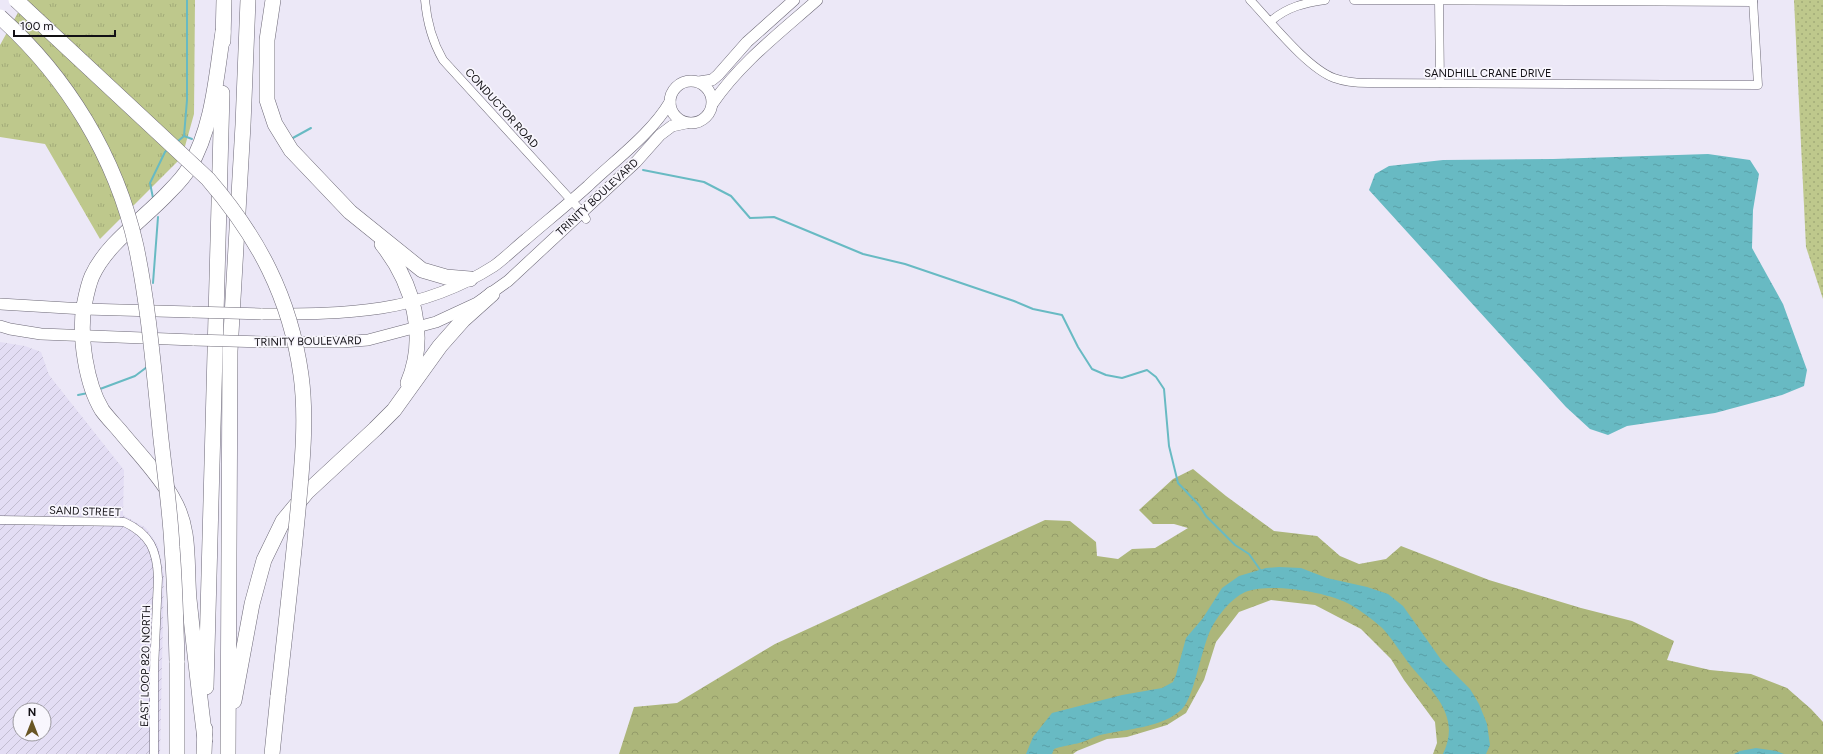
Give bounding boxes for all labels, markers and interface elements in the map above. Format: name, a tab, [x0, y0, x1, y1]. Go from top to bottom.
scale bar	[14, 12, 115, 38]
text: 100 m	[20, 19, 54, 33]
street label: CONDUCTOR ROAD	[462, 66, 541, 151]
street label: SANDHILL CRANE DRIVE	[1424, 67, 1552, 80]
street label: TRINITY BOULEVARD	[554, 156, 641, 239]
street label: TRINITY BOULEVARD	[254, 334, 362, 349]
street label: SAND STREET	[49, 504, 121, 519]
street label: EAST LOOP 820 NORTH	[138, 605, 153, 727]
north arrow	[12, 702, 52, 742]
text: N	[28, 706, 36, 719]

